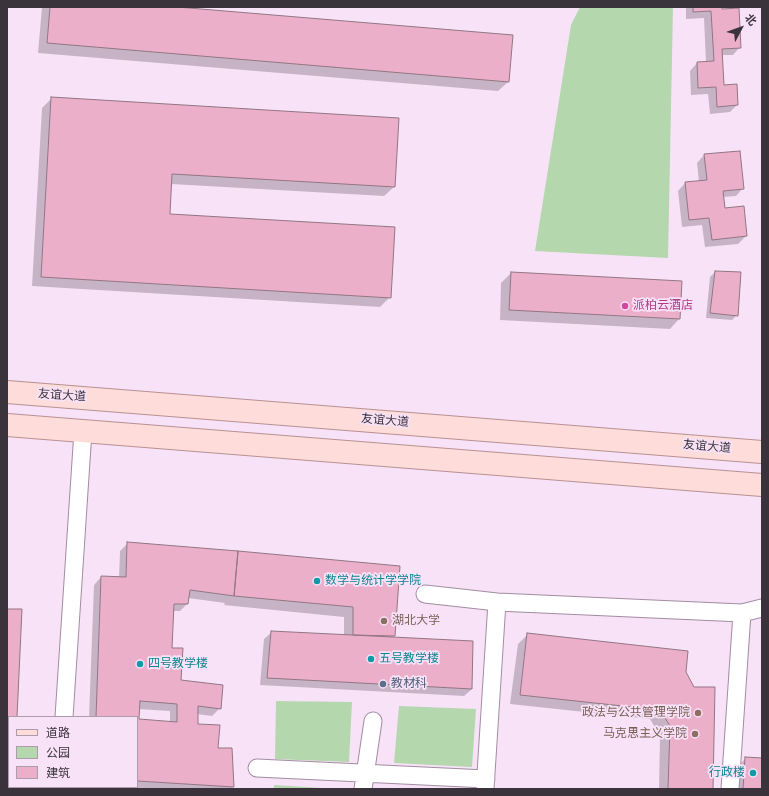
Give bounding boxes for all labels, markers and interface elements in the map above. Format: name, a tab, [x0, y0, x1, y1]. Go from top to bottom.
north arrow	[721, 8, 761, 48]
text: 北	[742, 11, 759, 28]
place label: 派柏云酒店	[633, 299, 693, 313]
marker: 派柏云酒店	[620, 301, 630, 311]
street label: 友谊大道	[38, 387, 86, 405]
street label: 友谊大道	[360, 412, 410, 430]
street label: 友谊大道	[682, 438, 732, 456]
place label: 数学与统计学学院	[325, 574, 421, 588]
marker: 数学与统计学学院	[312, 576, 322, 586]
place label: 湖北大学	[392, 614, 440, 628]
marker: 湖北大学	[379, 616, 389, 626]
place label: 五号教学楼	[379, 652, 439, 666]
marker: 五号教学楼	[366, 654, 376, 664]
place label: 四号教学楼	[148, 657, 208, 671]
marker: 四号教学楼	[135, 659, 145, 669]
place label: 教材科	[391, 677, 427, 691]
marker: 教材科	[378, 679, 388, 689]
place label: 政法与公共管理学院	[582, 706, 690, 720]
marker: 政法与公共管理学院	[693, 708, 703, 718]
legend	[8, 716, 138, 788]
text: 道路	[46, 726, 70, 741]
place label: 马克思主义学院	[603, 727, 687, 741]
marker: 马克思主义学院	[690, 729, 700, 739]
text: 公园	[46, 746, 70, 761]
text: 建筑	[46, 766, 70, 781]
place label: 行政楼	[709, 766, 745, 780]
marker: 行政楼	[748, 768, 758, 778]

